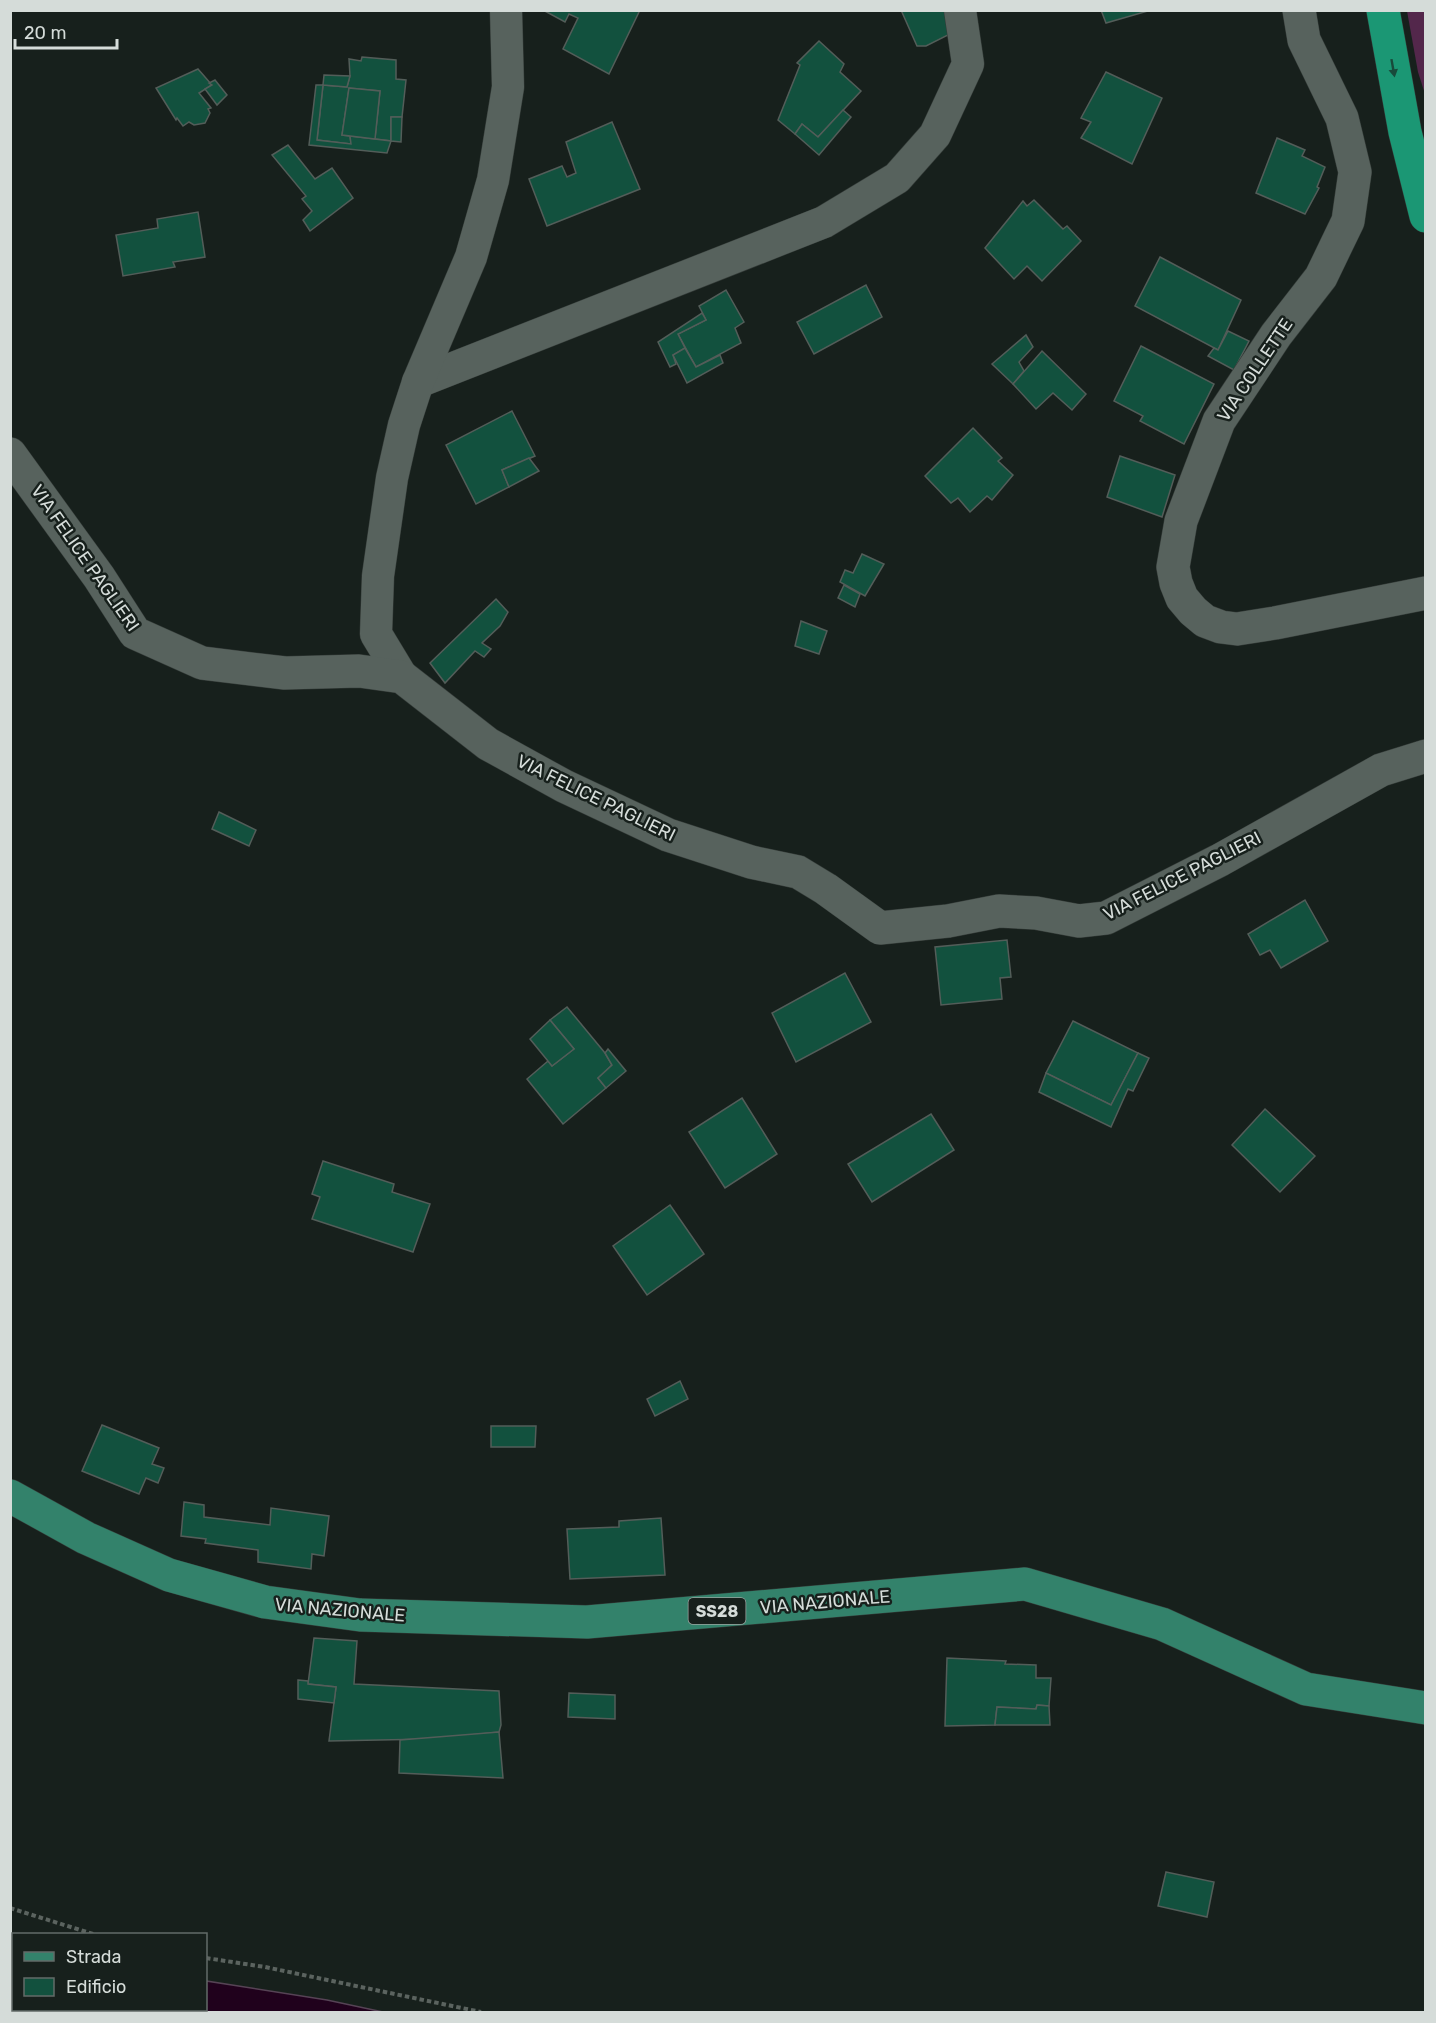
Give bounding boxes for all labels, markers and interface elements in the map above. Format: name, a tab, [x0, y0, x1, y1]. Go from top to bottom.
scale bar	[15, 12, 117, 50]
text: 20 m	[24, 22, 66, 44]
one-way arrow	[1389, 59, 1398, 78]
street label: VIA COLLETTE	[1212, 314, 1298, 426]
street label: VIA FELICE PAGLIERI	[26, 480, 144, 636]
street label: VIA FELICE PAGLIERI	[513, 750, 679, 846]
street label: VIA FELICE PAGLIERI	[1099, 827, 1265, 925]
street label: VIA NAZIONALE	[759, 1585, 891, 1619]
street label: VIA NAZIONALE	[274, 1593, 406, 1627]
road number: SS28	[688, 1598, 746, 1624]
legend	[12, 1933, 207, 2011]
text: Strada	[66, 1946, 122, 1968]
text: Edificio	[66, 1976, 126, 1998]

